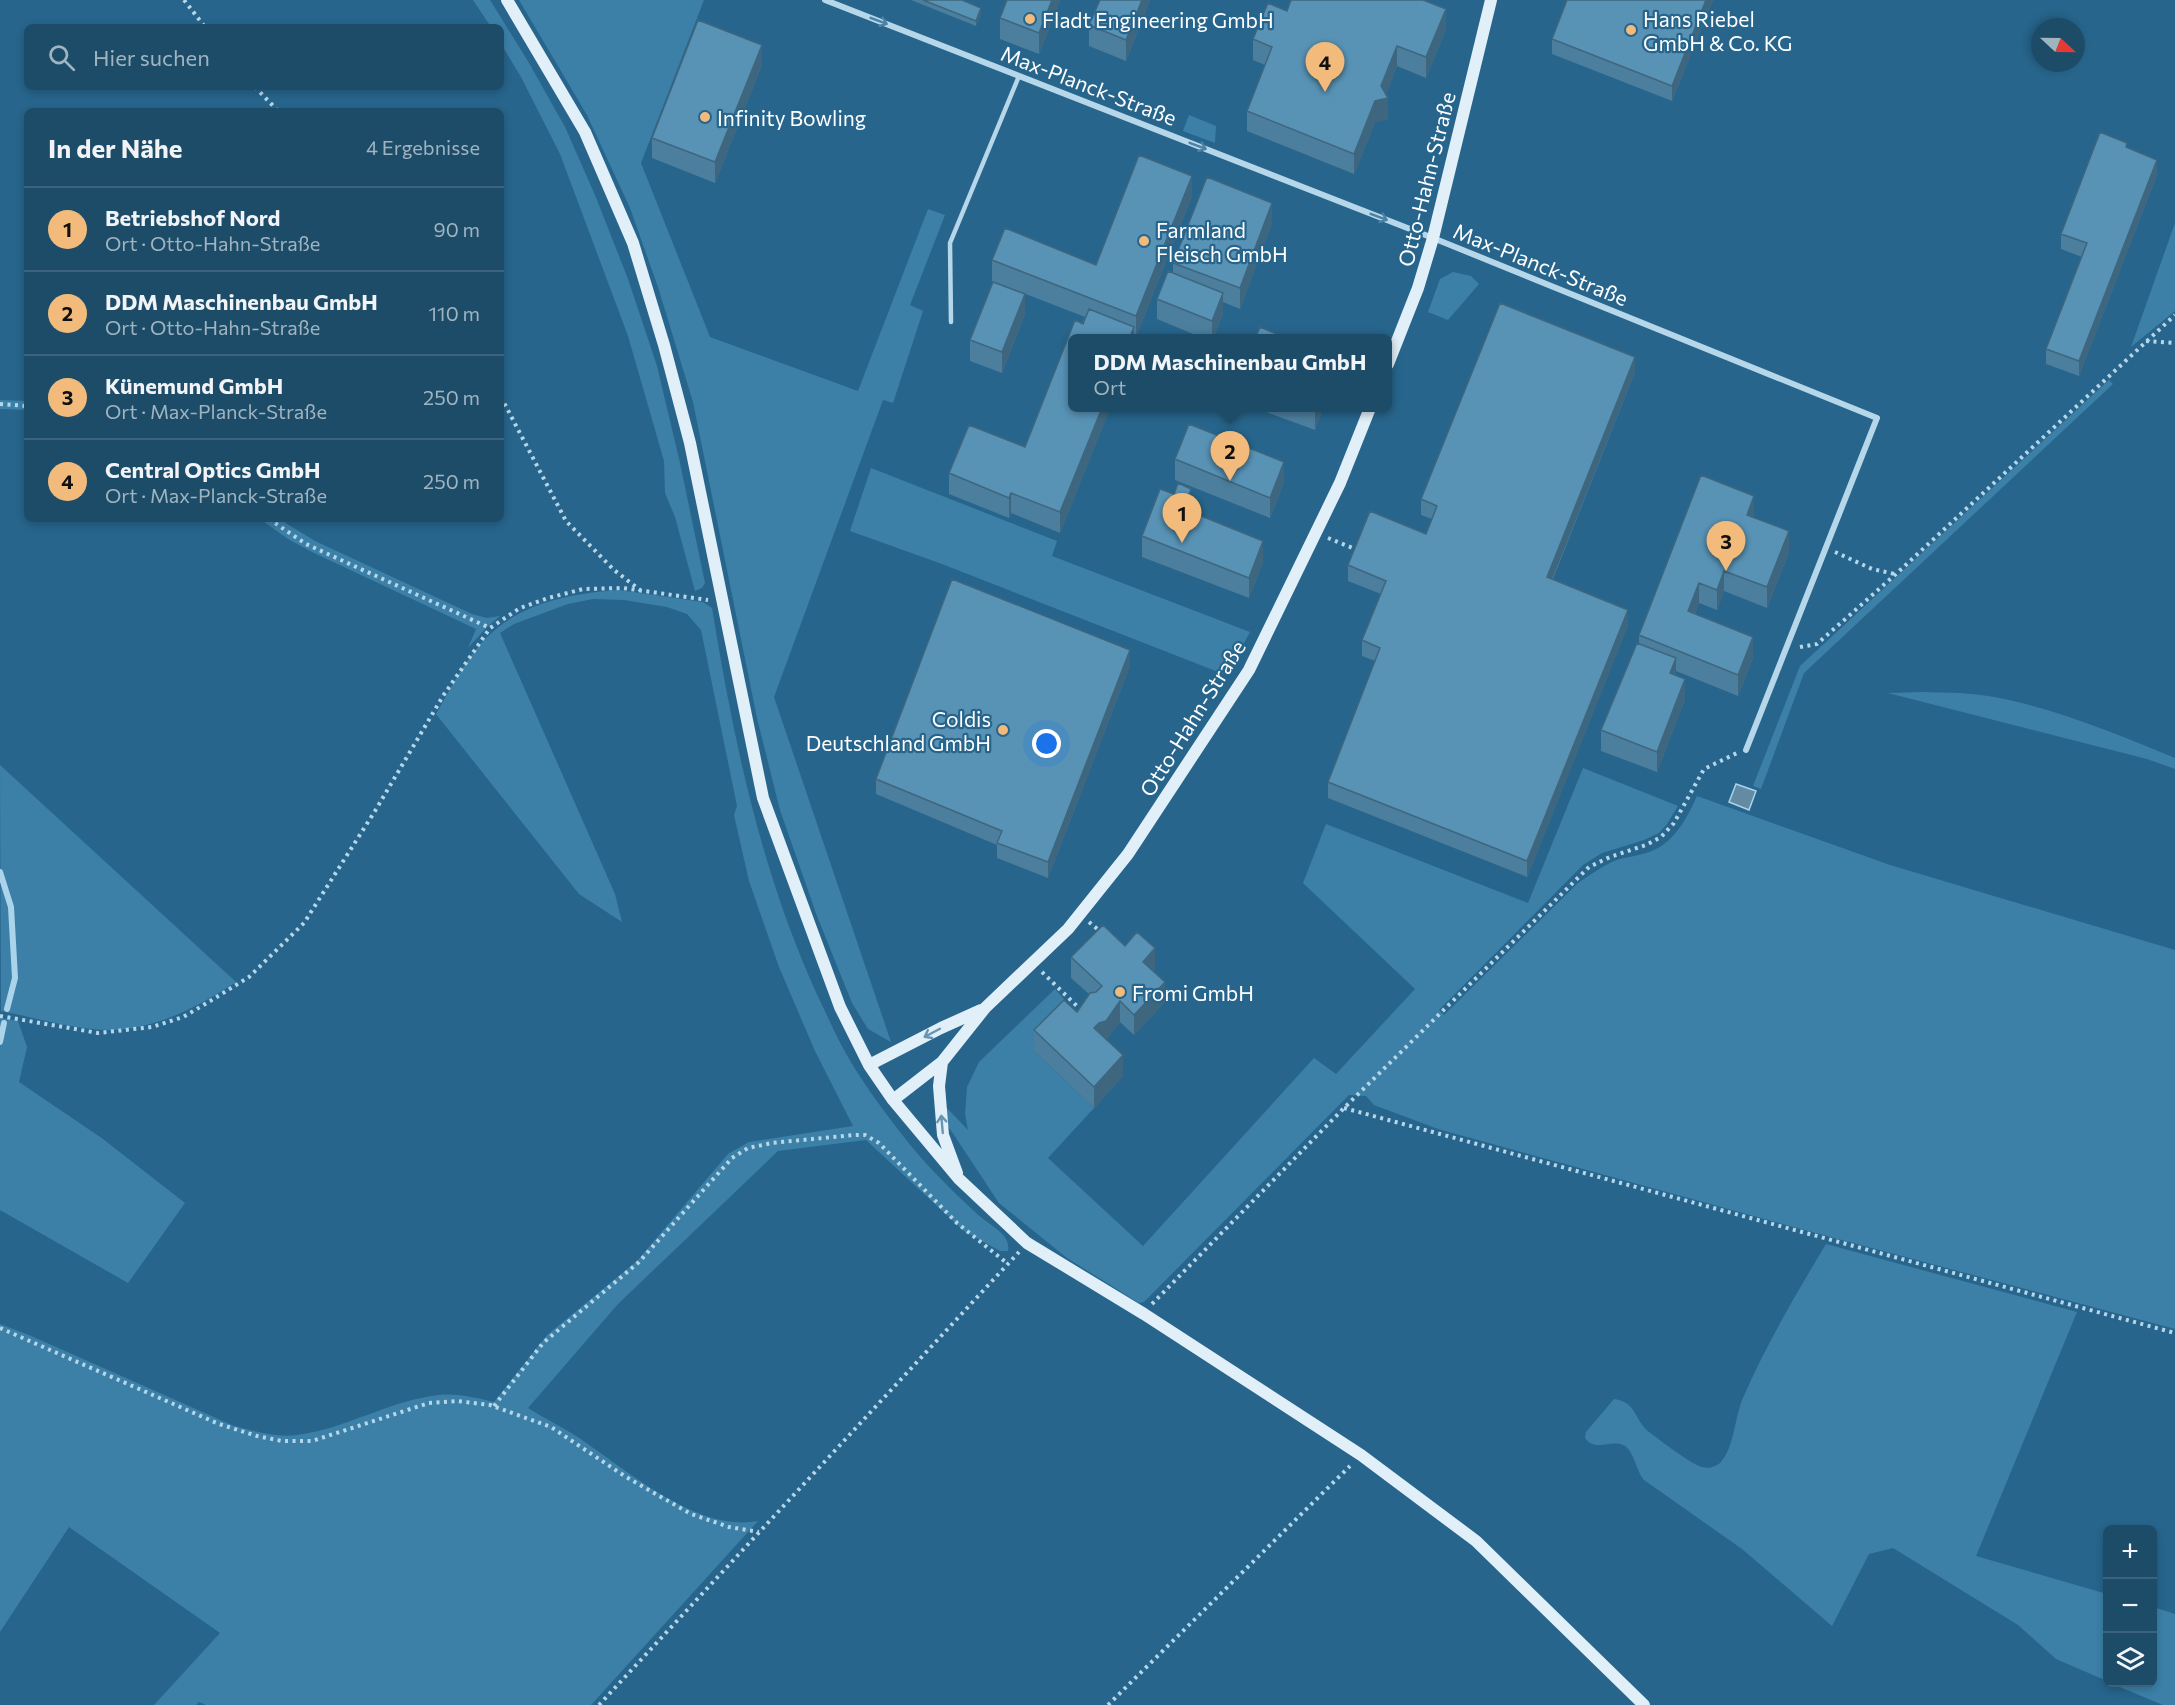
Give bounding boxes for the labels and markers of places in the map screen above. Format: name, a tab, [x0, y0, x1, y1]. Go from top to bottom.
place label: Hans Riebel GmbH & Co. KG	[1643, 6, 1793, 55]
place label: Fladt Engineering GmbH	[1042, 7, 1274, 32]
marker: Fladt Engineering GmbH	[1023, 12, 1037, 26]
marker: Hans Riebel GmbH & Co. KG	[1624, 23, 1638, 37]
pin: 4	[1306, 42, 1344, 92]
place label: Infinity Bowling	[717, 105, 866, 130]
marker: Infinity Bowling	[698, 110, 712, 124]
place label: Farmland Fleisch GmbH	[1156, 217, 1288, 266]
marker: Farmland Fleisch GmbH	[1137, 234, 1151, 248]
pin: 2	[1210, 432, 1250, 481]
pin: 1	[1162, 494, 1202, 543]
pin: 3	[1706, 522, 1746, 571]
place label: Coldis Deutschland GmbH	[806, 706, 991, 755]
marker: Coldis Deutschland GmbH	[996, 723, 1010, 737]
place label: Fromi GmbH	[1132, 980, 1254, 1005]
marker: Fromi GmbH	[1113, 985, 1127, 999]

